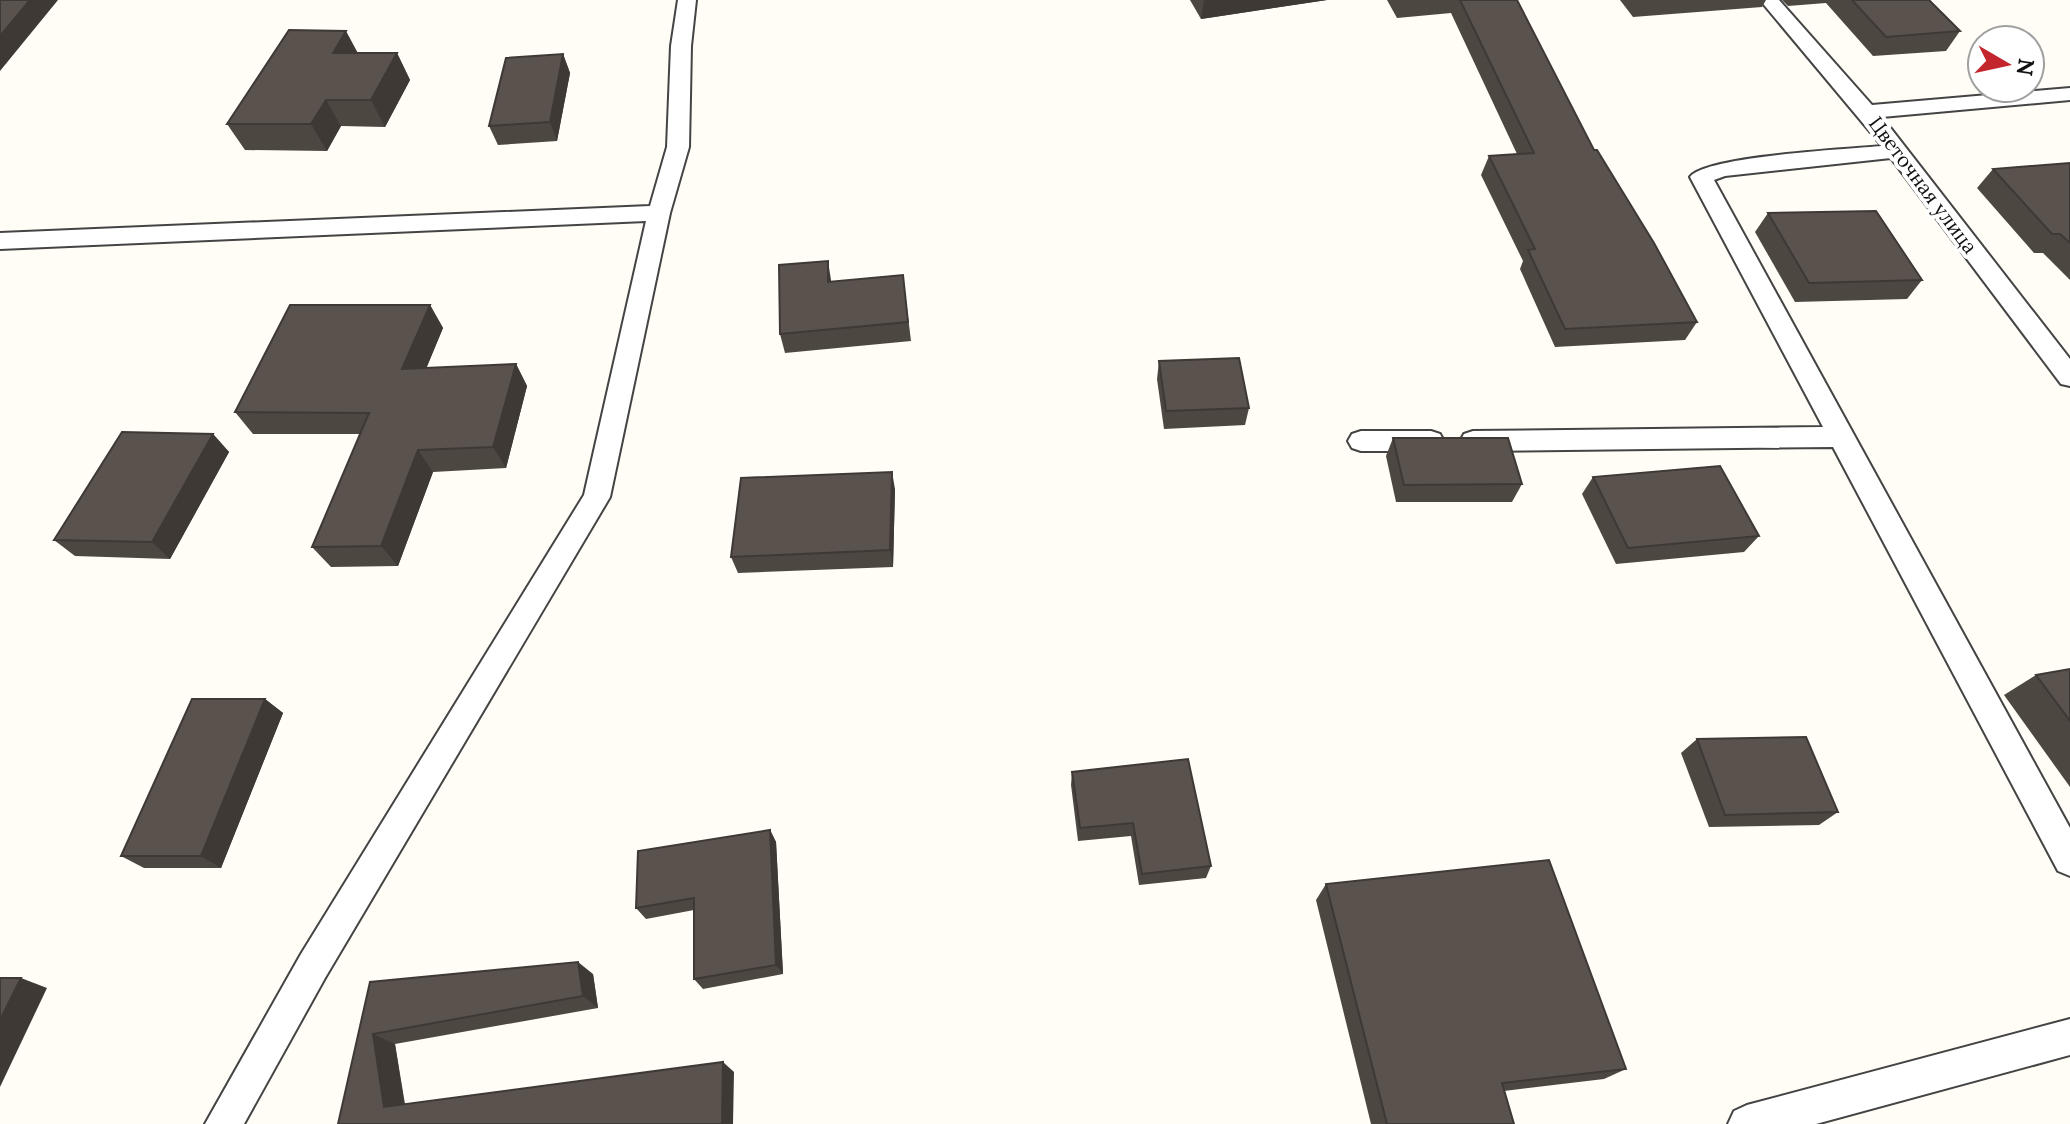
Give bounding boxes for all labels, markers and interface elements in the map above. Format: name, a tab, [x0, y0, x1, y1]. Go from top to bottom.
north arrow	[1966, 24, 2046, 104]
text: N	[2011, 57, 2041, 78]
street label: Цветочная улица	[1864, 111, 1983, 258]

